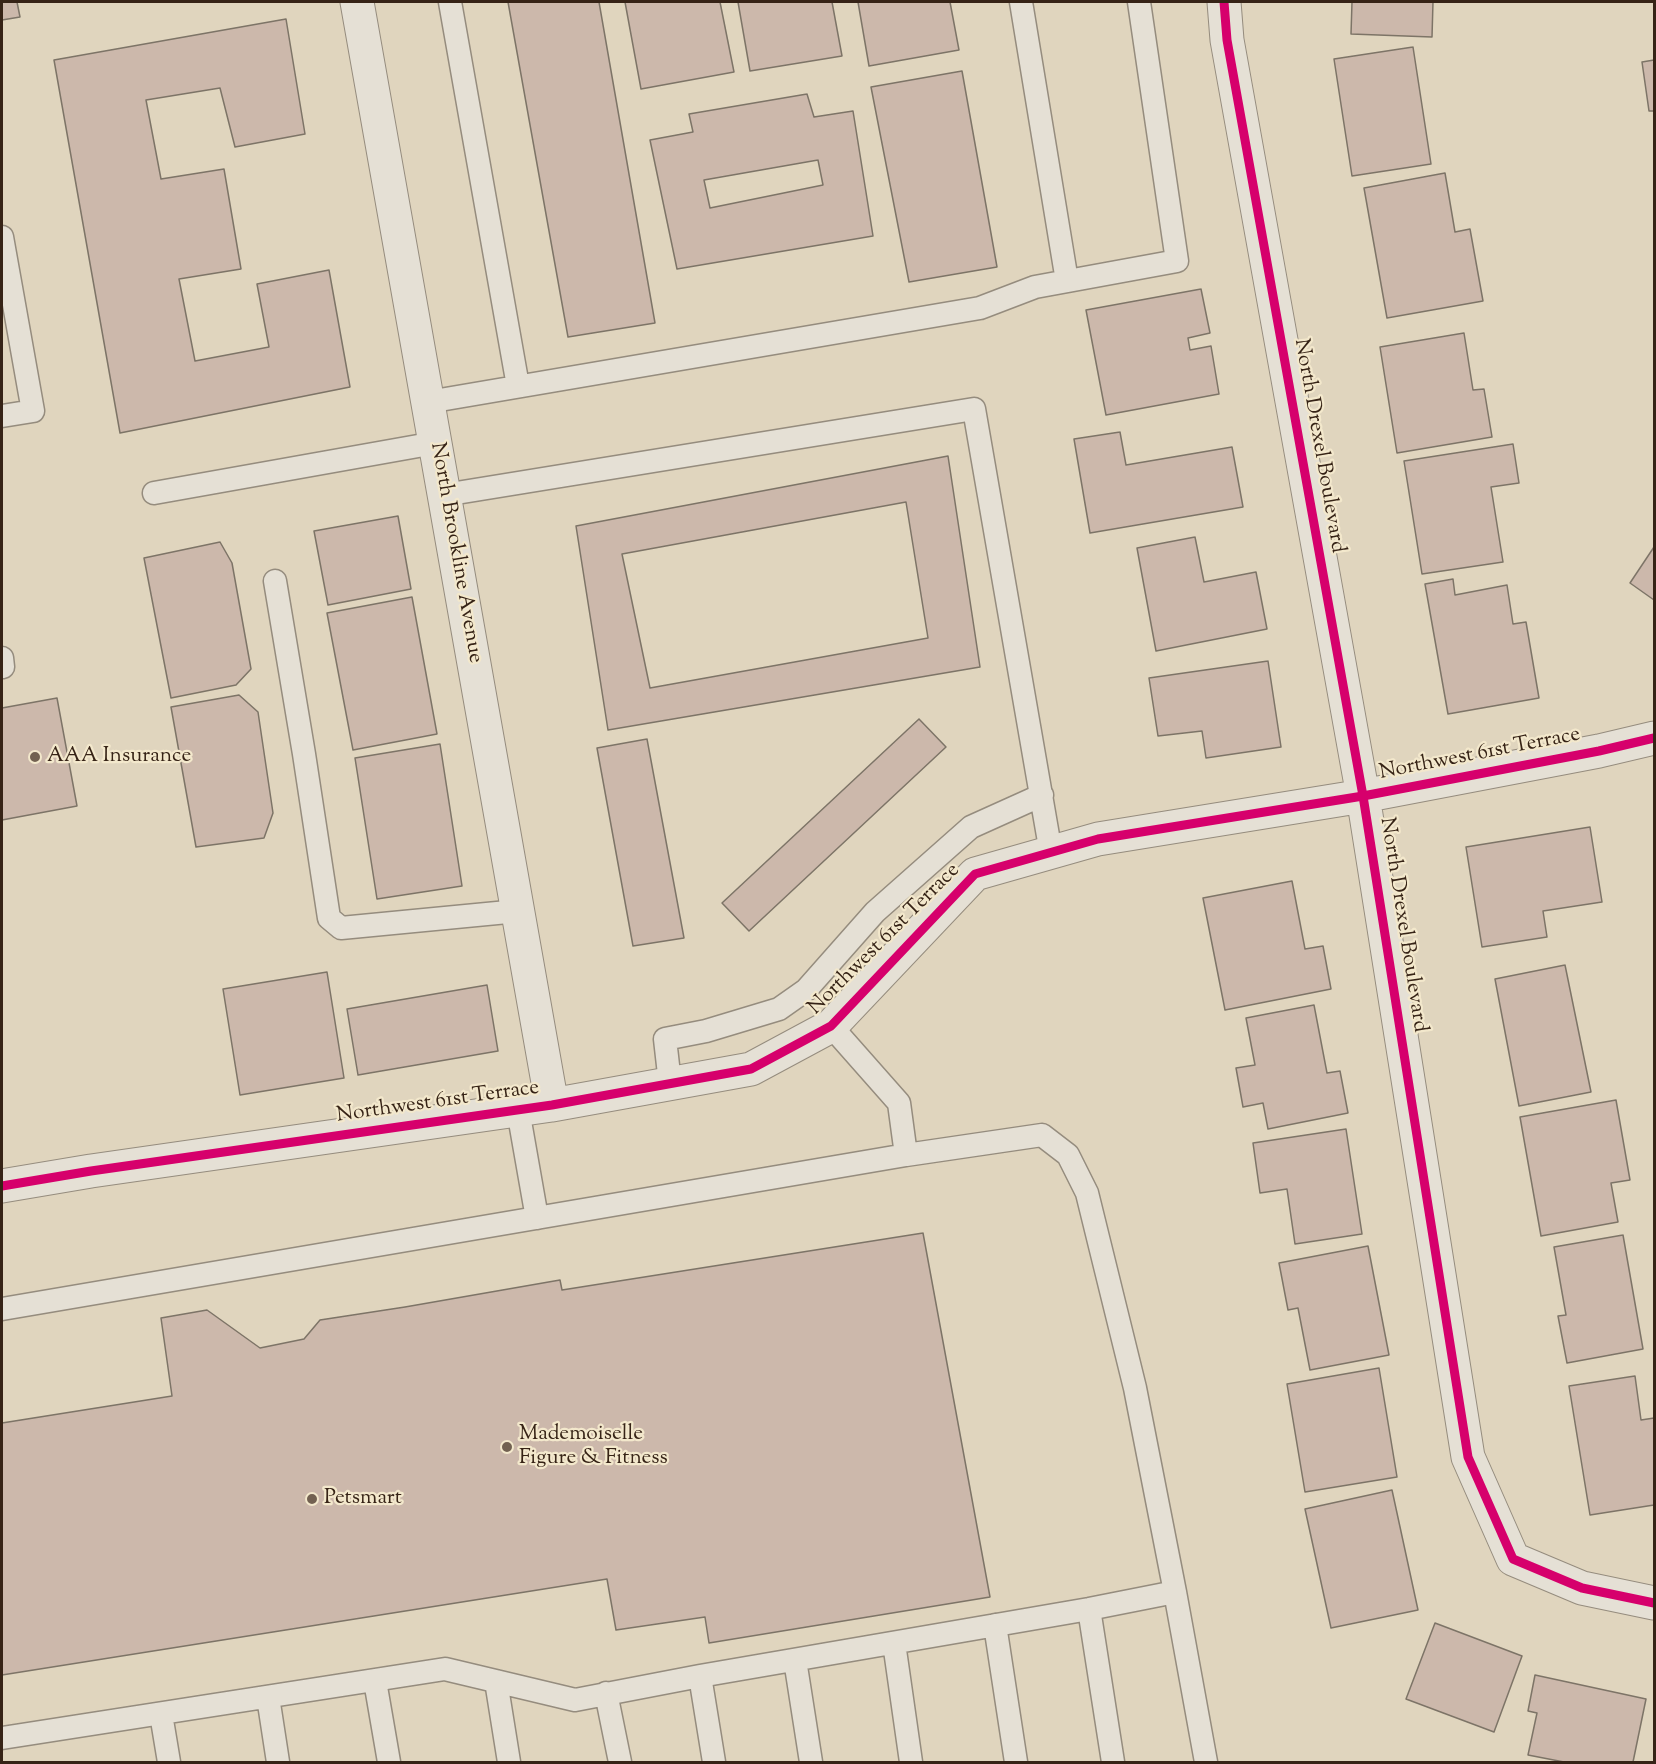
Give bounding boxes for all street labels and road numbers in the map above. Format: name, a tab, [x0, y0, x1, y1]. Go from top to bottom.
street label: North Drexel Boulevard	[1287, 337, 1349, 555]
street label: North Brookline Avenue	[423, 441, 487, 665]
street label: Northwest 61st Terrace	[1377, 723, 1583, 787]
street label: North Drexel Boulevard	[1373, 816, 1431, 1034]
street label: Northwest 61st Terrace	[804, 859, 966, 1021]
street label: Northwest 61st Terrace	[335, 1076, 541, 1130]

